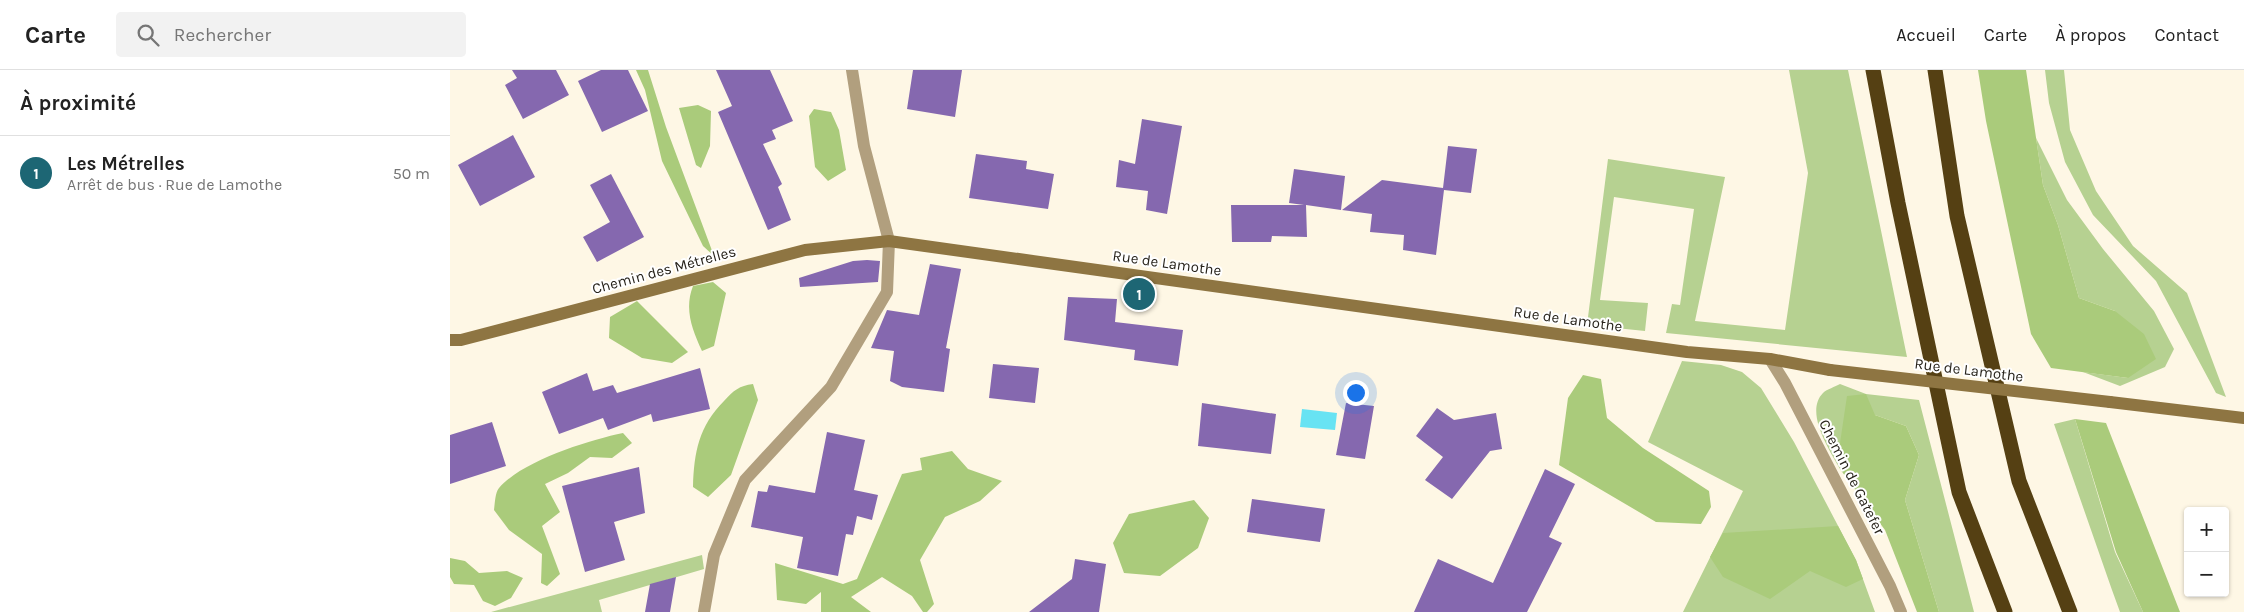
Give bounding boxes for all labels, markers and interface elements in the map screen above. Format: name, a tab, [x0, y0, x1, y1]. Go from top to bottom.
search box	[116, 12, 466, 57]
text: Carte	[25, 21, 86, 49]
icon: search	[134, 21, 162, 49]
text: Rechercher	[174, 24, 271, 46]
text: Accueil	[1896, 24, 1956, 46]
text: Carte	[1984, 24, 2027, 46]
text: À propos	[2055, 24, 2127, 46]
text: Contact	[2155, 24, 2219, 46]
text: À proximité	[20, 91, 136, 115]
text: Les Métrelles	[67, 153, 185, 175]
text: 1	[33, 164, 39, 183]
text: 50 m	[393, 164, 430, 183]
text: Arrêt de bus · Rue de Lamothe	[67, 175, 282, 194]
street label: Chemin des Métrelles	[590, 242, 738, 298]
street label: Rue de Lamothe	[1111, 246, 1223, 280]
pin: 1	[1123, 275, 1155, 313]
street label: Rue de Lamothe	[1512, 302, 1624, 336]
street label: Rue de Lamothe	[1914, 354, 2024, 386]
your location	[1343, 380, 1369, 406]
street label: Chemin de Gatefer	[1815, 416, 1889, 538]
map controls	[2184, 507, 2229, 597]
button: +	[2184, 507, 2229, 552]
button: −	[2184, 552, 2229, 597]

